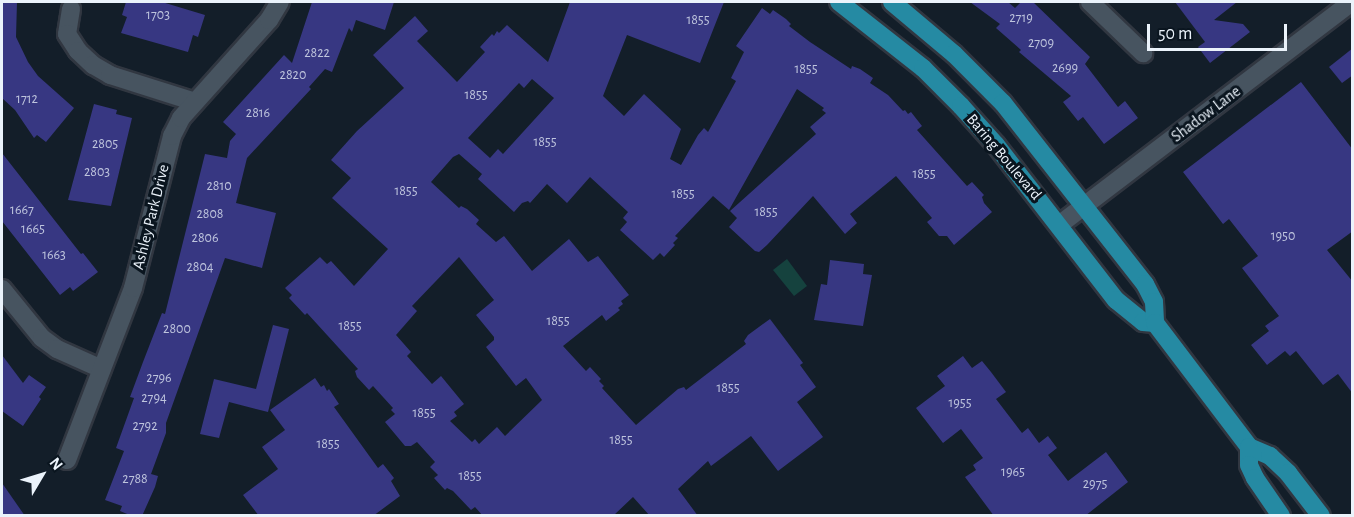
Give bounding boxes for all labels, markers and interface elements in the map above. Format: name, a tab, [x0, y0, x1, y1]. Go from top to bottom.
house number: 1703	[146, 7, 170, 23]
house number: 2719	[1009, 10, 1033, 26]
house number: 1855	[686, 12, 710, 28]
scale bar	[1150, 12, 1290, 50]
text: 50 m	[1158, 25, 1192, 43]
house number: 2709	[1028, 35, 1054, 51]
house number: 2822	[304, 45, 330, 61]
house number: 2699	[1052, 60, 1078, 76]
house number: 1855	[794, 61, 818, 77]
house number: 2820	[280, 67, 306, 83]
street label: Shadow Lane	[1167, 82, 1245, 146]
house number: 1855	[464, 87, 488, 103]
house number: 1712	[16, 91, 38, 107]
house number: 2816	[246, 105, 270, 121]
street label: Baring Boulevard	[962, 110, 1046, 204]
house number: 1855	[533, 134, 557, 150]
house number: 2805	[92, 136, 118, 152]
street label: Ashley Park Drive	[129, 162, 173, 272]
house number: 2803	[84, 164, 110, 180]
house number: 1855	[912, 166, 936, 182]
house number: 2810	[206, 178, 232, 194]
house number: 1855	[394, 183, 418, 199]
house number: 1855	[671, 186, 695, 202]
house number: 1667	[10, 202, 34, 218]
house number: 1855	[754, 204, 778, 220]
house number: 2808	[196, 206, 224, 222]
house number: 1665	[21, 221, 45, 237]
house number: 1950	[1271, 228, 1295, 244]
house number: 2806	[192, 230, 218, 246]
house number: 1663	[42, 247, 66, 263]
house number: 2804	[186, 259, 214, 275]
house number: 1855	[546, 313, 570, 329]
house number: 1855	[338, 318, 362, 334]
house number: 2800	[163, 321, 191, 337]
house number: 2796	[146, 370, 172, 386]
house number: 1855	[716, 380, 740, 396]
house number: 2794	[141, 390, 167, 406]
house number: 1955	[948, 395, 972, 411]
house number: 1855	[412, 405, 436, 421]
house number: 2792	[132, 418, 158, 434]
house number: 1855	[609, 432, 633, 448]
house number: 1855	[316, 436, 340, 452]
north arrow	[12, 445, 72, 505]
text: N	[46, 455, 66, 473]
house number: 1965	[1001, 464, 1025, 480]
house number: 1855	[458, 468, 482, 484]
house number: 2788	[122, 471, 148, 487]
house number: 2975	[1083, 476, 1107, 492]

